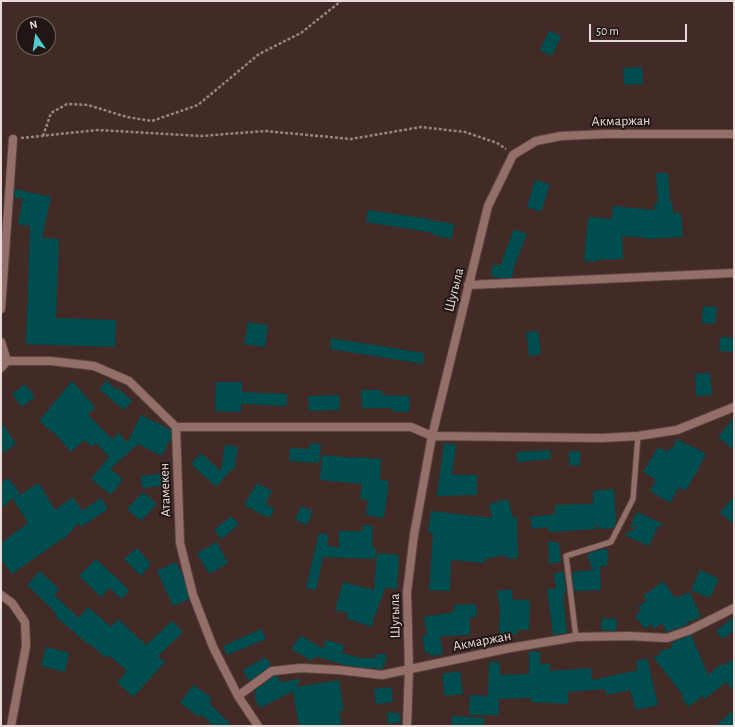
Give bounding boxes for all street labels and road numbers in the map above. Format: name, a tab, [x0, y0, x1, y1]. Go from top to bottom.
street label: Акмаржан	[591, 112, 651, 130]
street label: Шугыла	[440, 266, 468, 314]
street label: Атамекен	[156, 463, 174, 517]
street label: Шугыла	[386, 593, 404, 639]
street label: Акмаржан	[451, 627, 513, 655]

